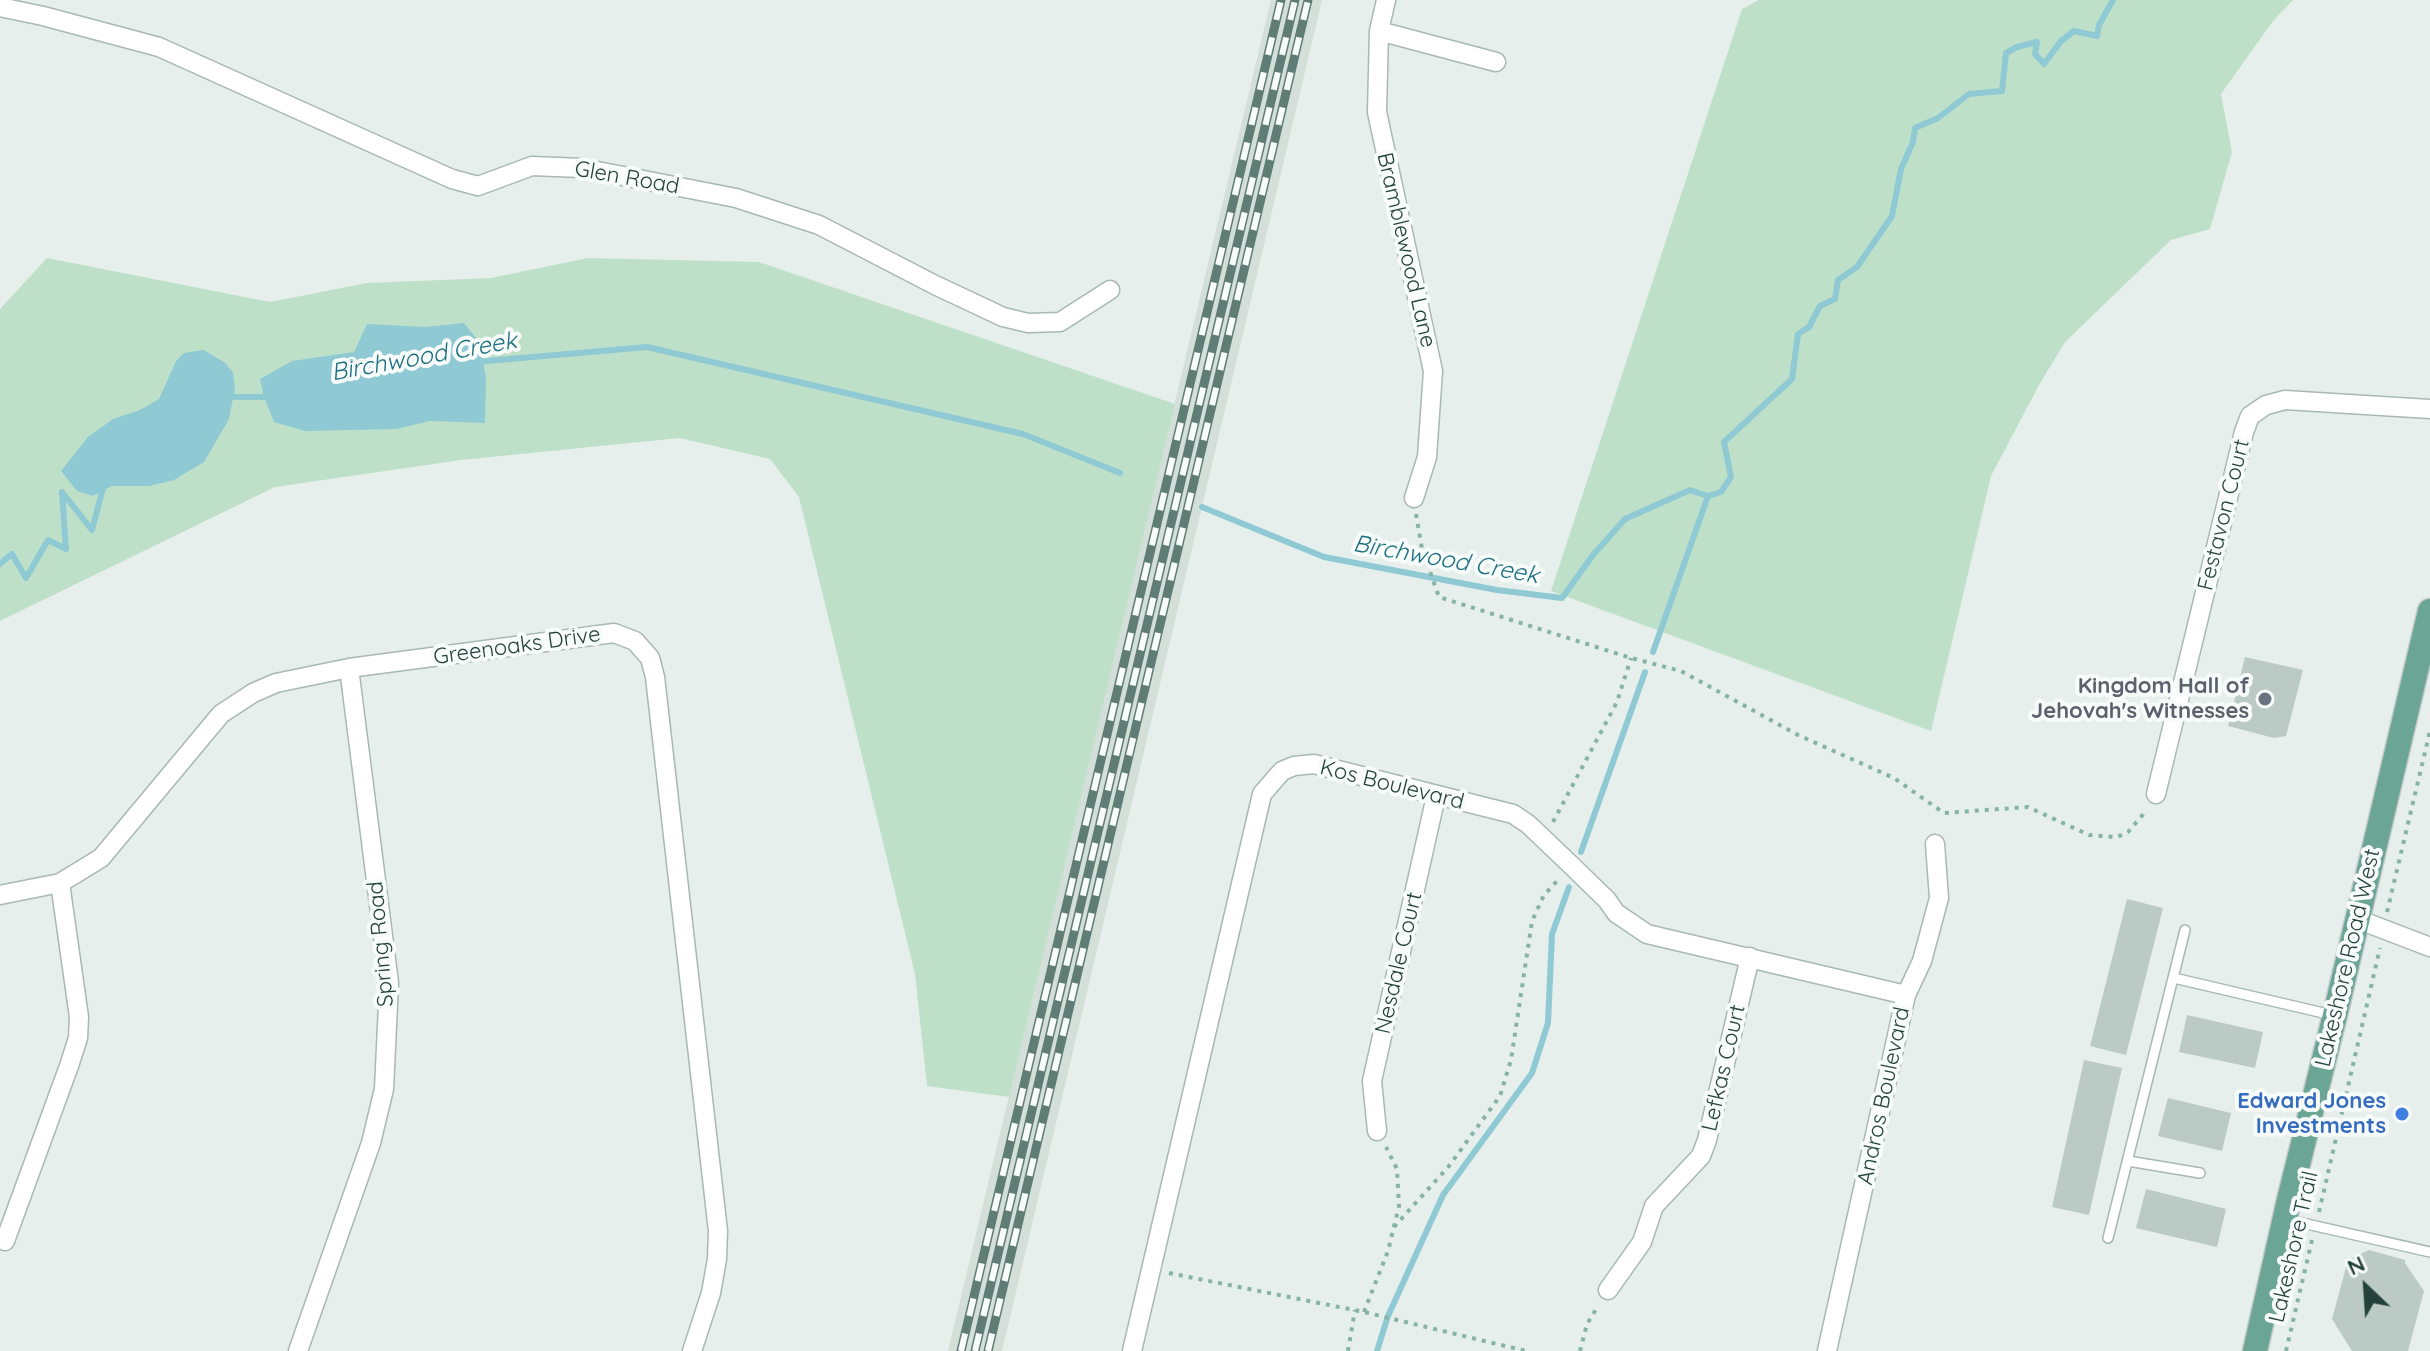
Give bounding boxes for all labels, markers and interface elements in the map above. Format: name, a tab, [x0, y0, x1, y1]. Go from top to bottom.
street label: Bramblewood Lane	[1371, 150, 1441, 350]
street label: Glen Road	[573, 156, 681, 200]
water label: Birchwood Creek	[329, 326, 519, 388]
street label: Festavon Court	[2192, 437, 2256, 593]
water label: Birchwood Creek	[1351, 529, 1541, 591]
street label: Greenoaks Drive	[432, 621, 602, 671]
place label: Kingdom Hall of Jehovah's Witnesses	[2031, 673, 2249, 724]
marker: Kingdom Hall of Jehovah's Witnesses	[2256, 690, 2274, 708]
street label: Kos Boulevard	[1317, 754, 1467, 816]
street label: Lakeshore Road West	[2310, 846, 2386, 1070]
street label: Spring Road	[362, 880, 400, 1008]
street label: Nesdale Court	[1370, 889, 1428, 1037]
street label: Lefkas Court	[1697, 1002, 1751, 1134]
street label: Andros Boulevard	[1852, 1005, 1916, 1187]
place label: Edward Jones Investments	[2237, 1088, 2386, 1140]
marker: Edward Jones Investments	[2393, 1105, 2411, 1123]
street label: Lakeshore Trail	[2264, 1169, 2324, 1325]
north arrow	[2326, 1247, 2406, 1327]
text: N	[2343, 1249, 2369, 1281]

